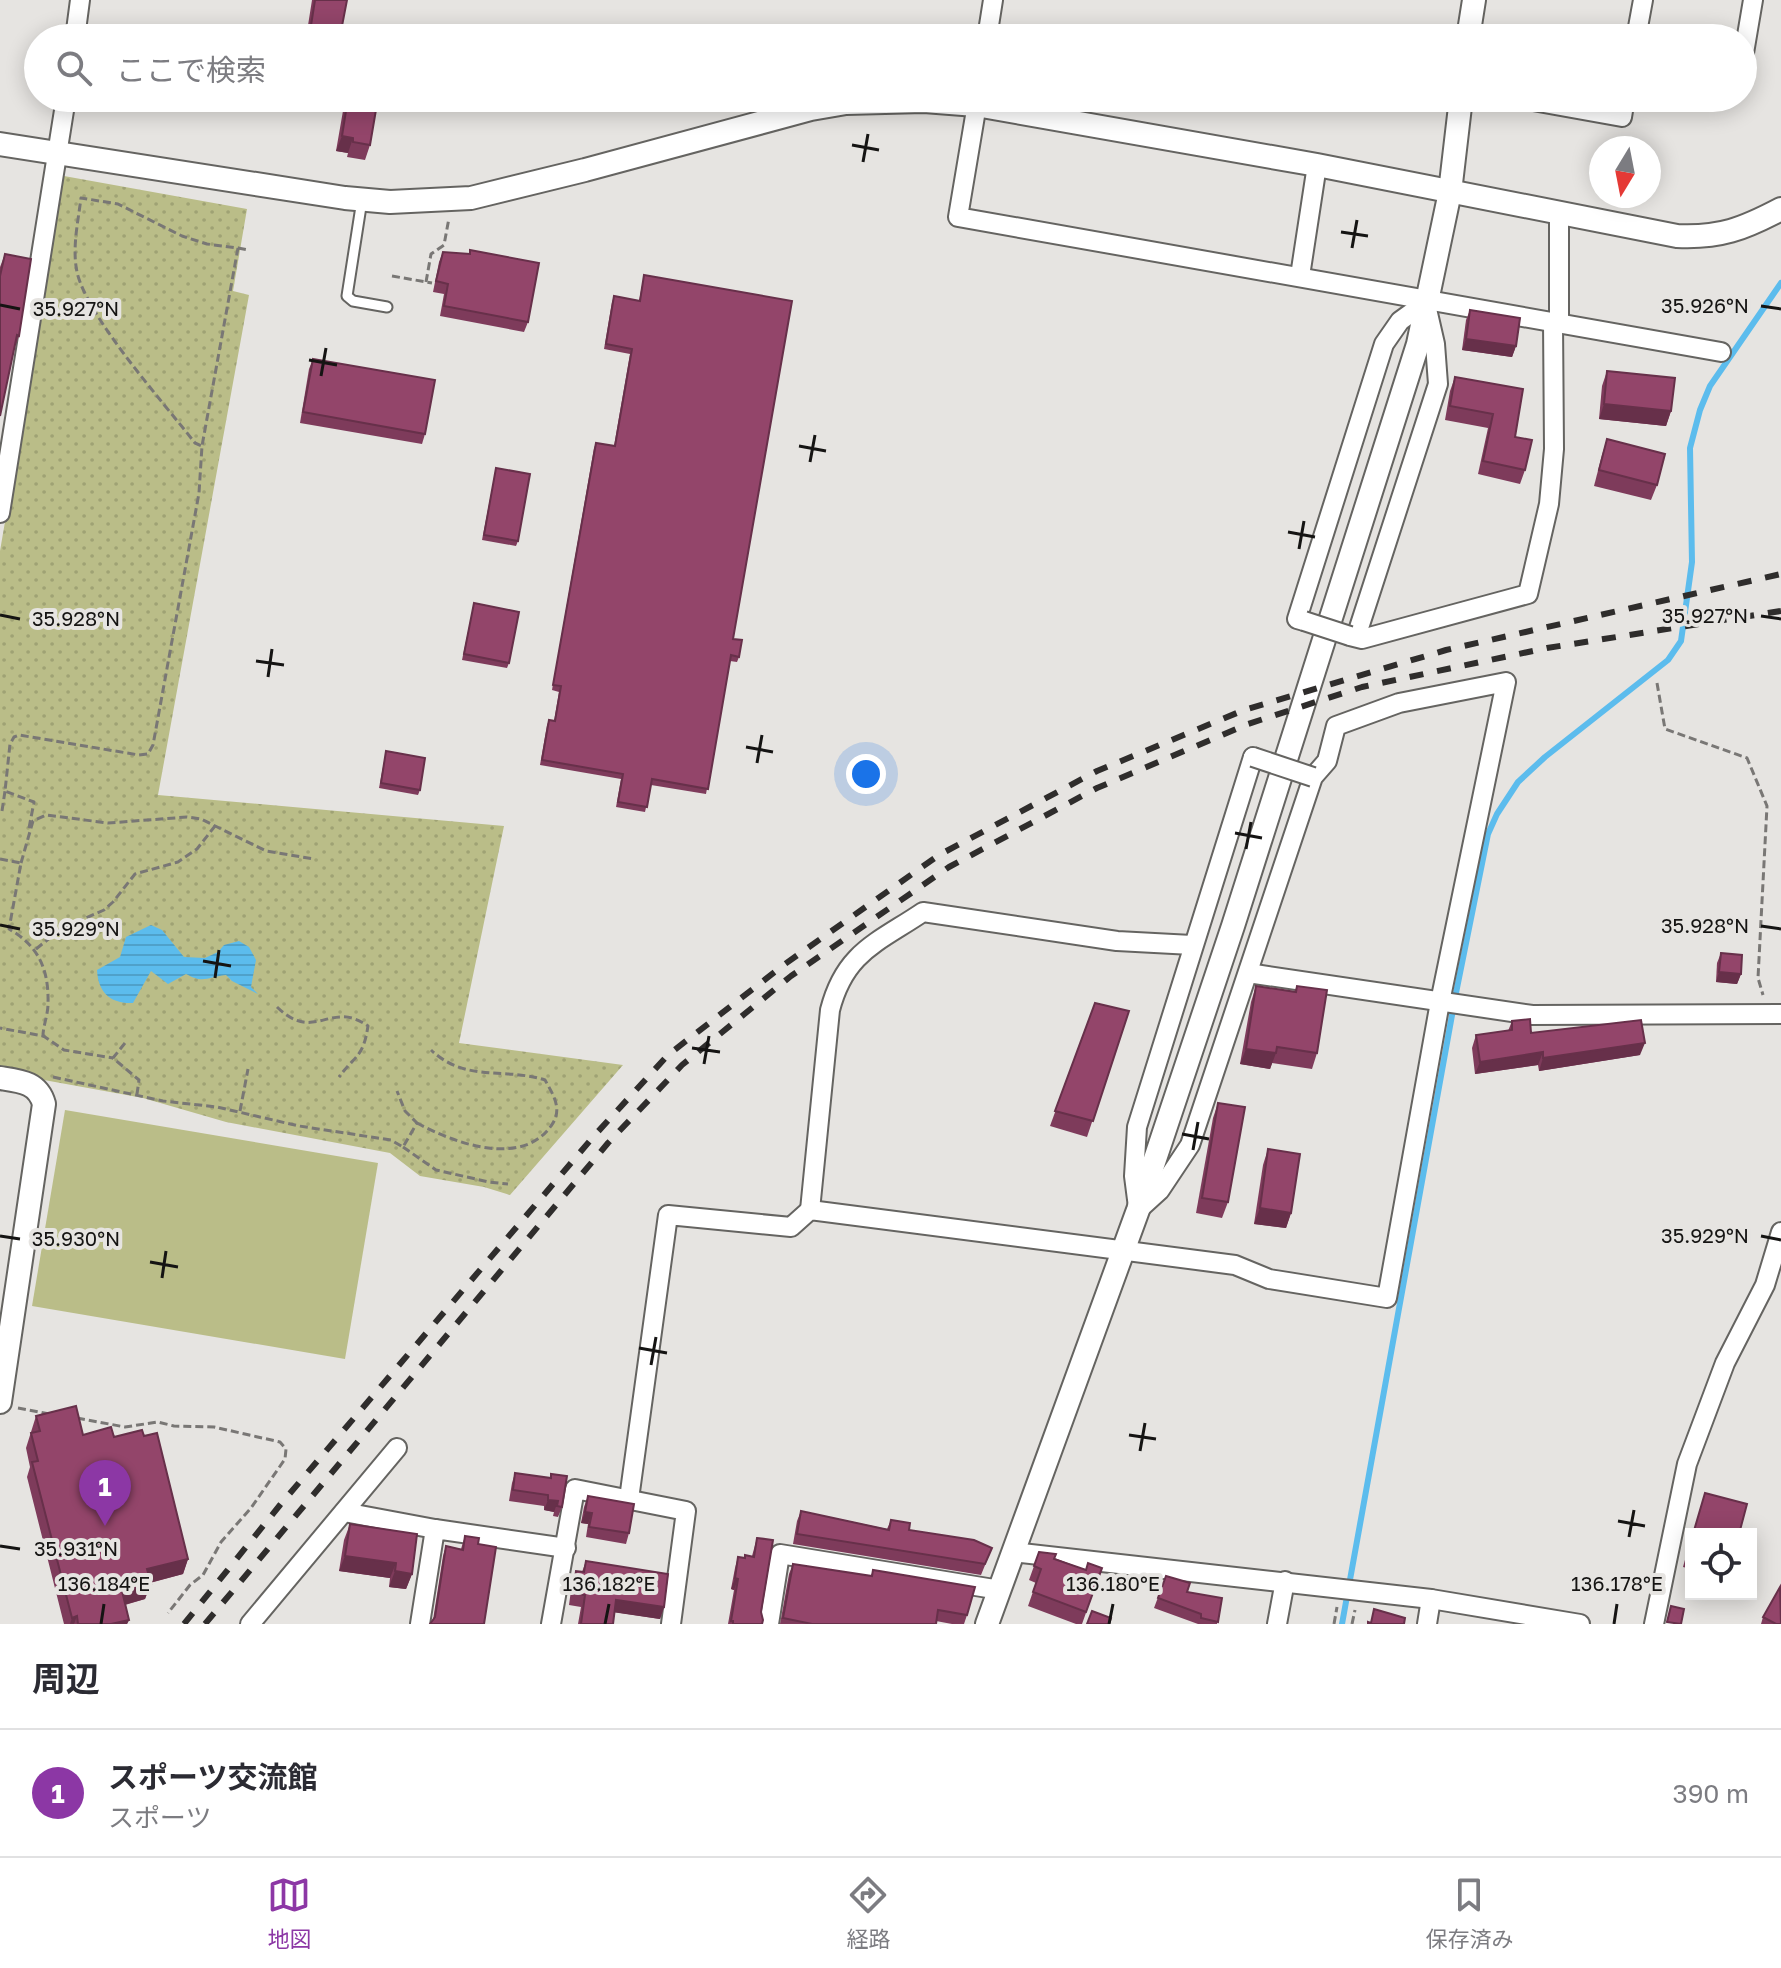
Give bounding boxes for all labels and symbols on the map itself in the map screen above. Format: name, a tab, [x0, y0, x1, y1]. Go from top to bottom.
north arrow	[1589, 136, 1661, 208]
text: 35.926°N	[1661, 293, 1749, 317]
text: 35.927°N	[33, 296, 119, 320]
text: 35.927°N	[1662, 603, 1748, 627]
text: 35.928°N	[32, 606, 120, 630]
your location	[846, 754, 886, 794]
text: 35.928°N	[1661, 913, 1749, 937]
text: 35.929°N	[32, 916, 120, 940]
text: 35.929°N	[1661, 1223, 1749, 1247]
text: 35.930°N	[32, 1226, 120, 1250]
pin: 1	[79, 1460, 131, 1526]
text: 35.931°N	[34, 1536, 118, 1560]
text: 136.184°E	[58, 1571, 150, 1595]
text: 136.182°E	[563, 1571, 656, 1595]
text: 136.180°E	[1066, 1571, 1160, 1595]
text: 136.178°E	[1571, 1571, 1663, 1595]

